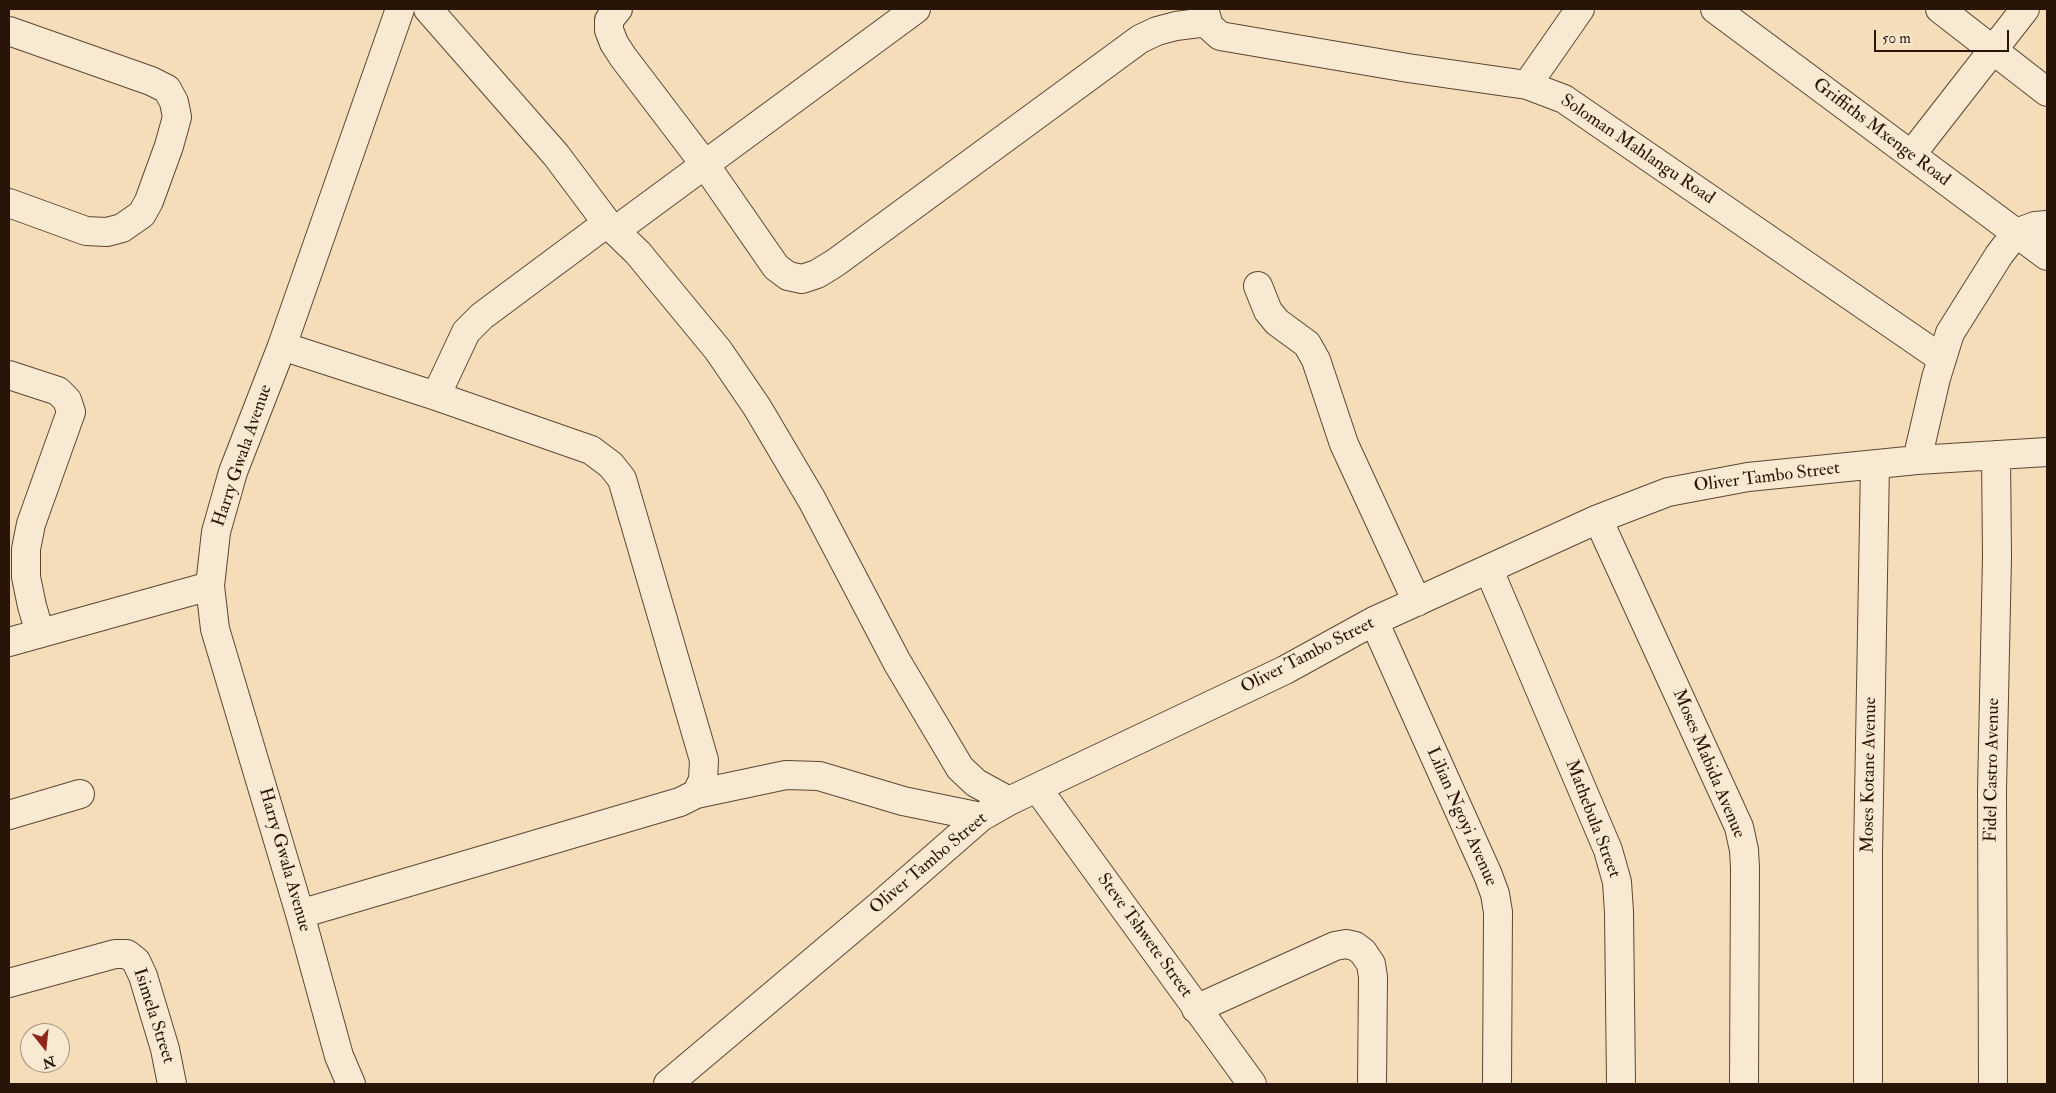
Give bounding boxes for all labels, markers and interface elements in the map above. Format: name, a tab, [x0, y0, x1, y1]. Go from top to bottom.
scale bar	[1876, 20, 2011, 52]
text: 50 m	[1882, 29, 1911, 48]
street label: Griffiths Mxenge Road	[1808, 74, 1954, 192]
street label: Soloman Mahlangu Road	[1556, 90, 1718, 210]
street label: Harry Gwala Avenue	[209, 382, 277, 530]
street label: Oliver Tambo Street	[1693, 458, 1841, 498]
street label: Oliver Tambo Street	[1238, 613, 1378, 699]
street label: Moses Mabida Avenue	[1667, 686, 1749, 842]
street label: Moses Kotane Avenue	[1858, 697, 1882, 853]
street label: Fidel Castro Avenue	[1981, 698, 2005, 842]
street label: Lilian Ngoyi Avenue	[1421, 744, 1501, 890]
street label: Mathebula Street	[1560, 757, 1624, 881]
street label: Harry Gwala Avenue	[253, 786, 315, 934]
street label: Oliver Tambo Street	[866, 809, 992, 919]
street label: Steve Tshwete Street	[1092, 870, 1196, 1002]
street label: Isimela Street	[127, 966, 179, 1066]
north arrow	[20, 1023, 70, 1073]
text: N	[41, 1052, 57, 1072]

